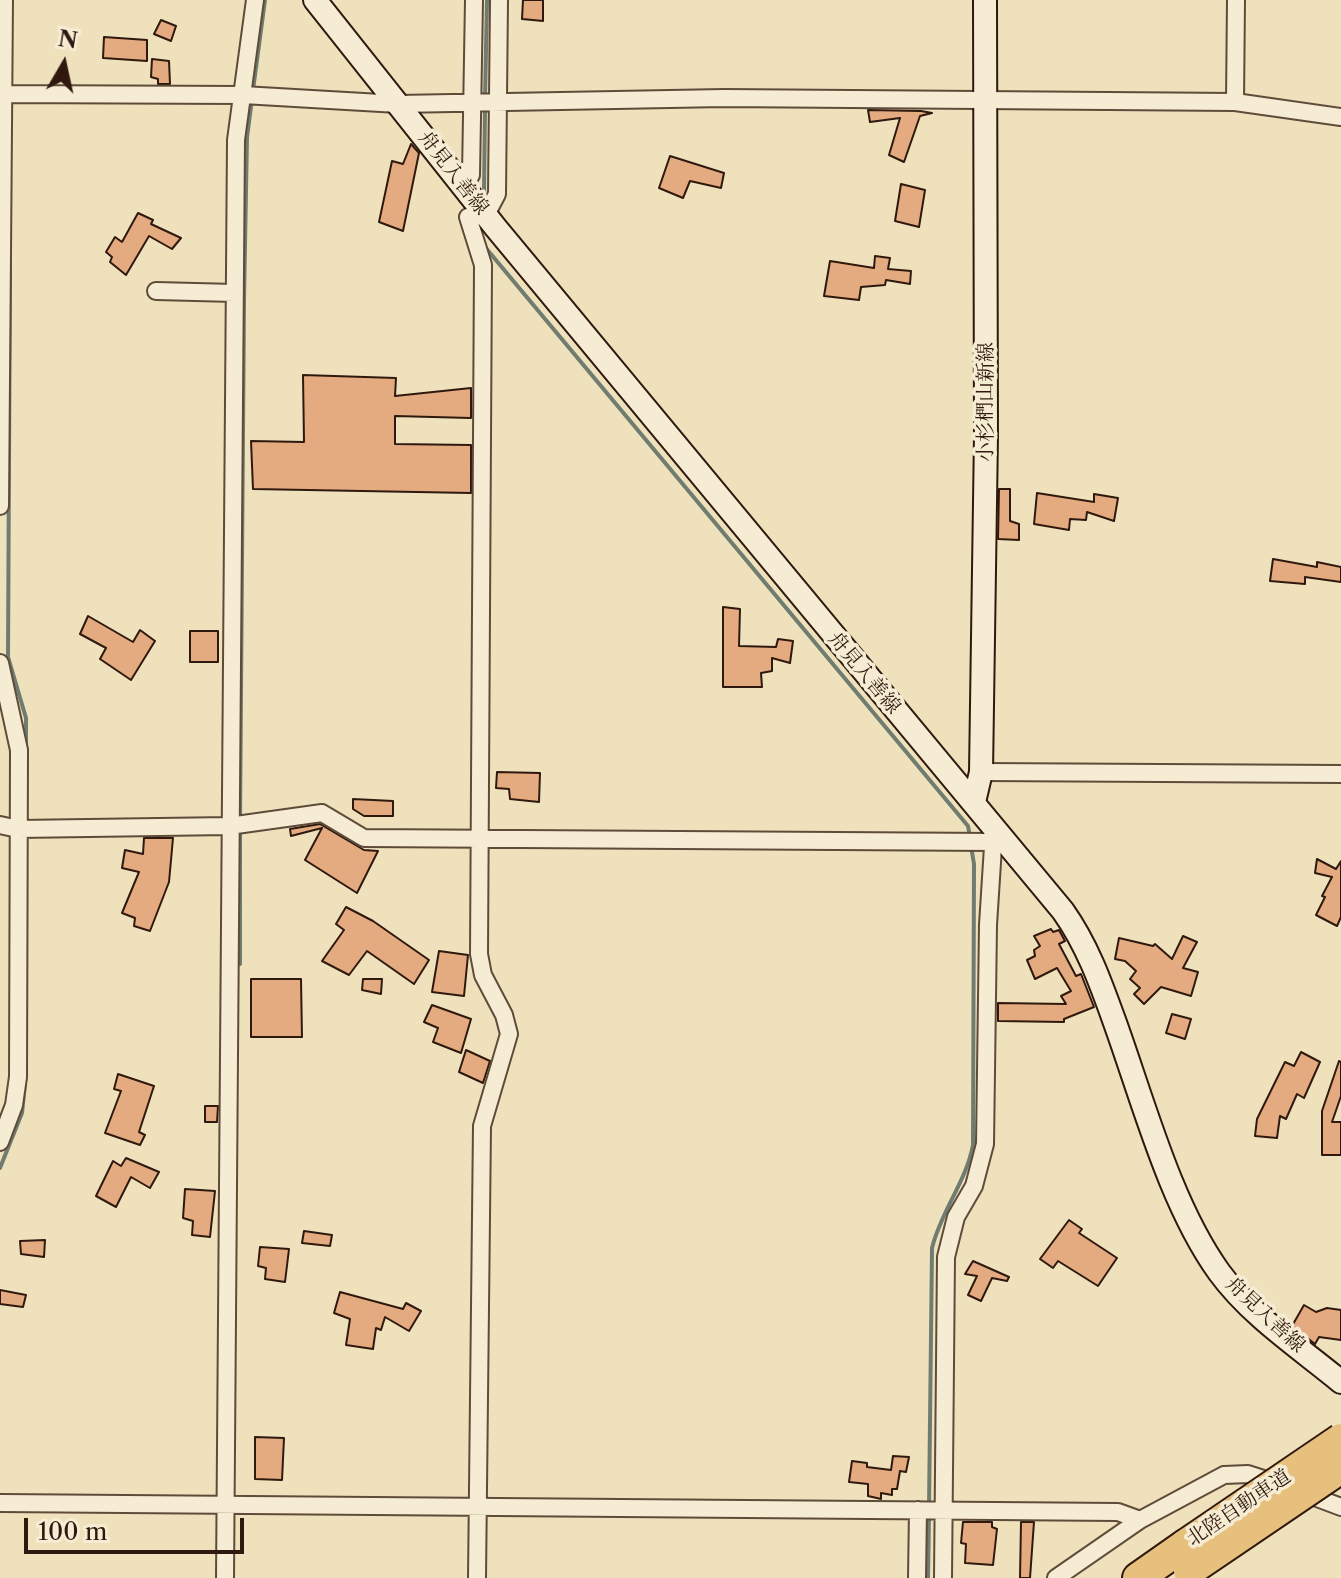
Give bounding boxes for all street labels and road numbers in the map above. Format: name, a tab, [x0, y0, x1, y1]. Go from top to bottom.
street label: 舟見入善線	[413, 126, 493, 220]
street label: 小杉椚山新線	[974, 342, 998, 462]
street label: 舟見入善線	[823, 627, 905, 719]
street label: 舟見入善線	[1220, 1272, 1310, 1358]
street label: 北陸自動車道	[1183, 1465, 1295, 1551]

